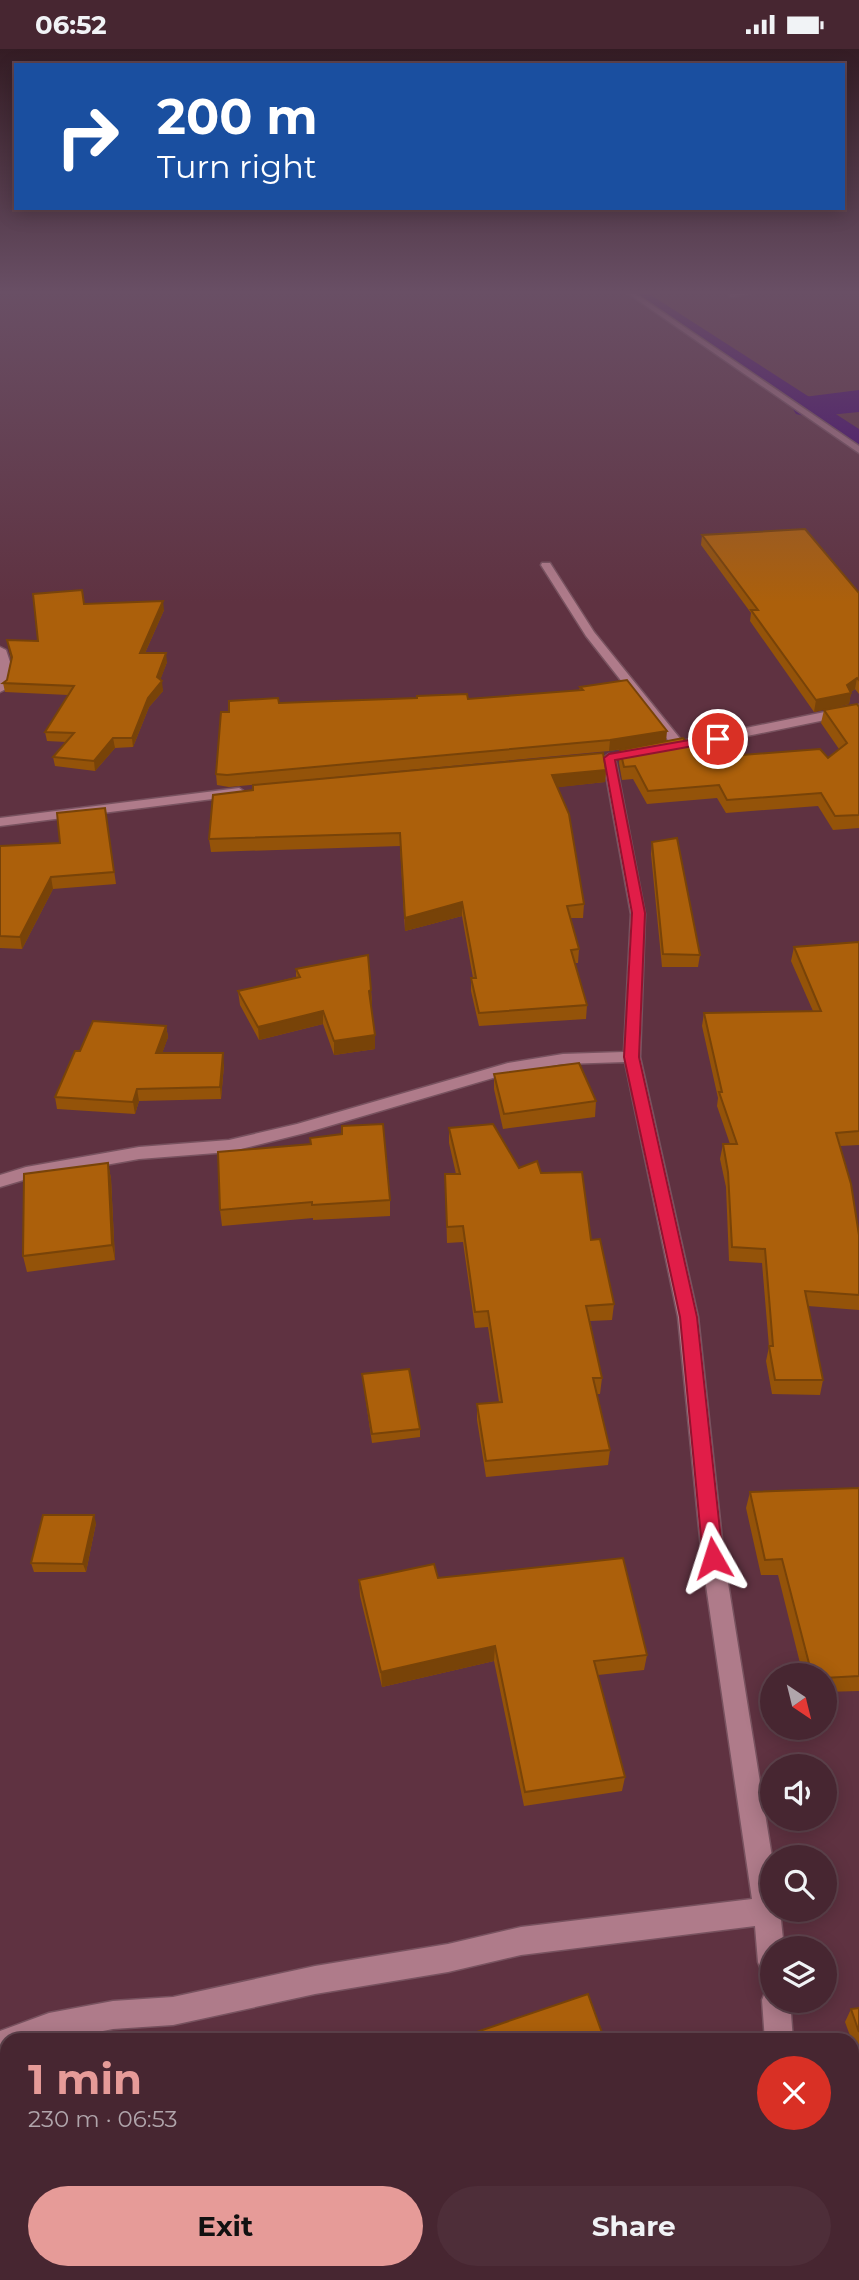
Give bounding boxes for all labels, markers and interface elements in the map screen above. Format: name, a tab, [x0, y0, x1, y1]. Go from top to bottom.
text: 06:52	[35, 9, 107, 41]
text: 200 m	[157, 87, 318, 146]
icon: right	[42, 91, 133, 182]
text: Turn right	[157, 147, 317, 186]
pin	[688, 709, 748, 769]
icon: arrive	[699, 720, 737, 758]
position arrow	[676, 1521, 750, 1595]
north arrow	[760, 1663, 836, 1739]
map controls	[760, 1663, 837, 2013]
button: sound	[760, 1754, 837, 1831]
button: search	[760, 1845, 837, 1922]
button: layers	[760, 1936, 837, 2013]
text: 1 min	[28, 2053, 142, 2105]
button: close	[757, 2056, 831, 2130]
text: 230 m · 06:53	[28, 2105, 178, 2133]
button: Exit	[28, 2186, 423, 2266]
button: Share	[437, 2186, 831, 2266]

